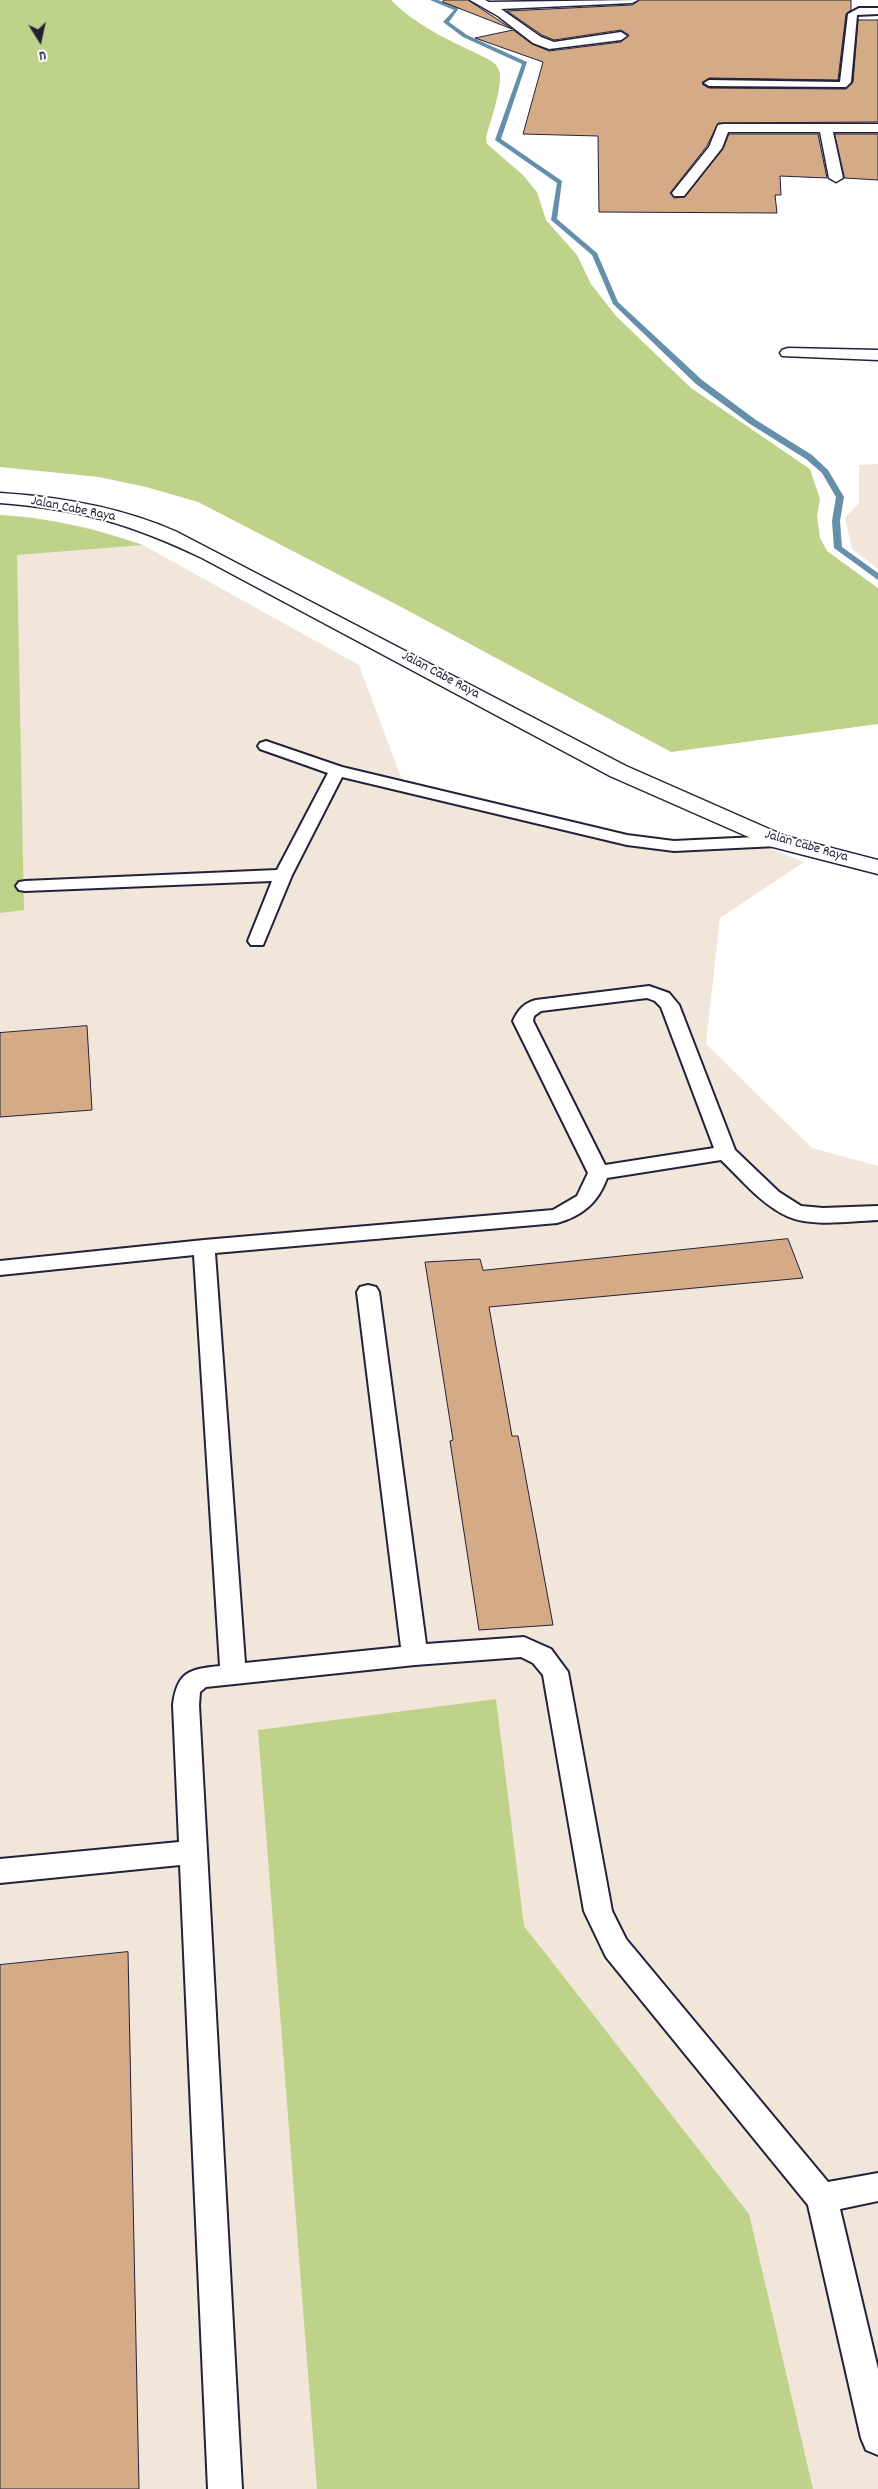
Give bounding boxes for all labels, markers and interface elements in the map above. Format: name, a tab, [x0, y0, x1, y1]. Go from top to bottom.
north arrow	[15, 15, 65, 65]
text: U	[38, 44, 48, 65]
street label: Jalan Cabe Raya	[29, 494, 117, 526]
street label: Jalan Cabe Raya	[398, 648, 482, 704]
street label: Jalan Cabe Raya	[762, 827, 850, 867]

